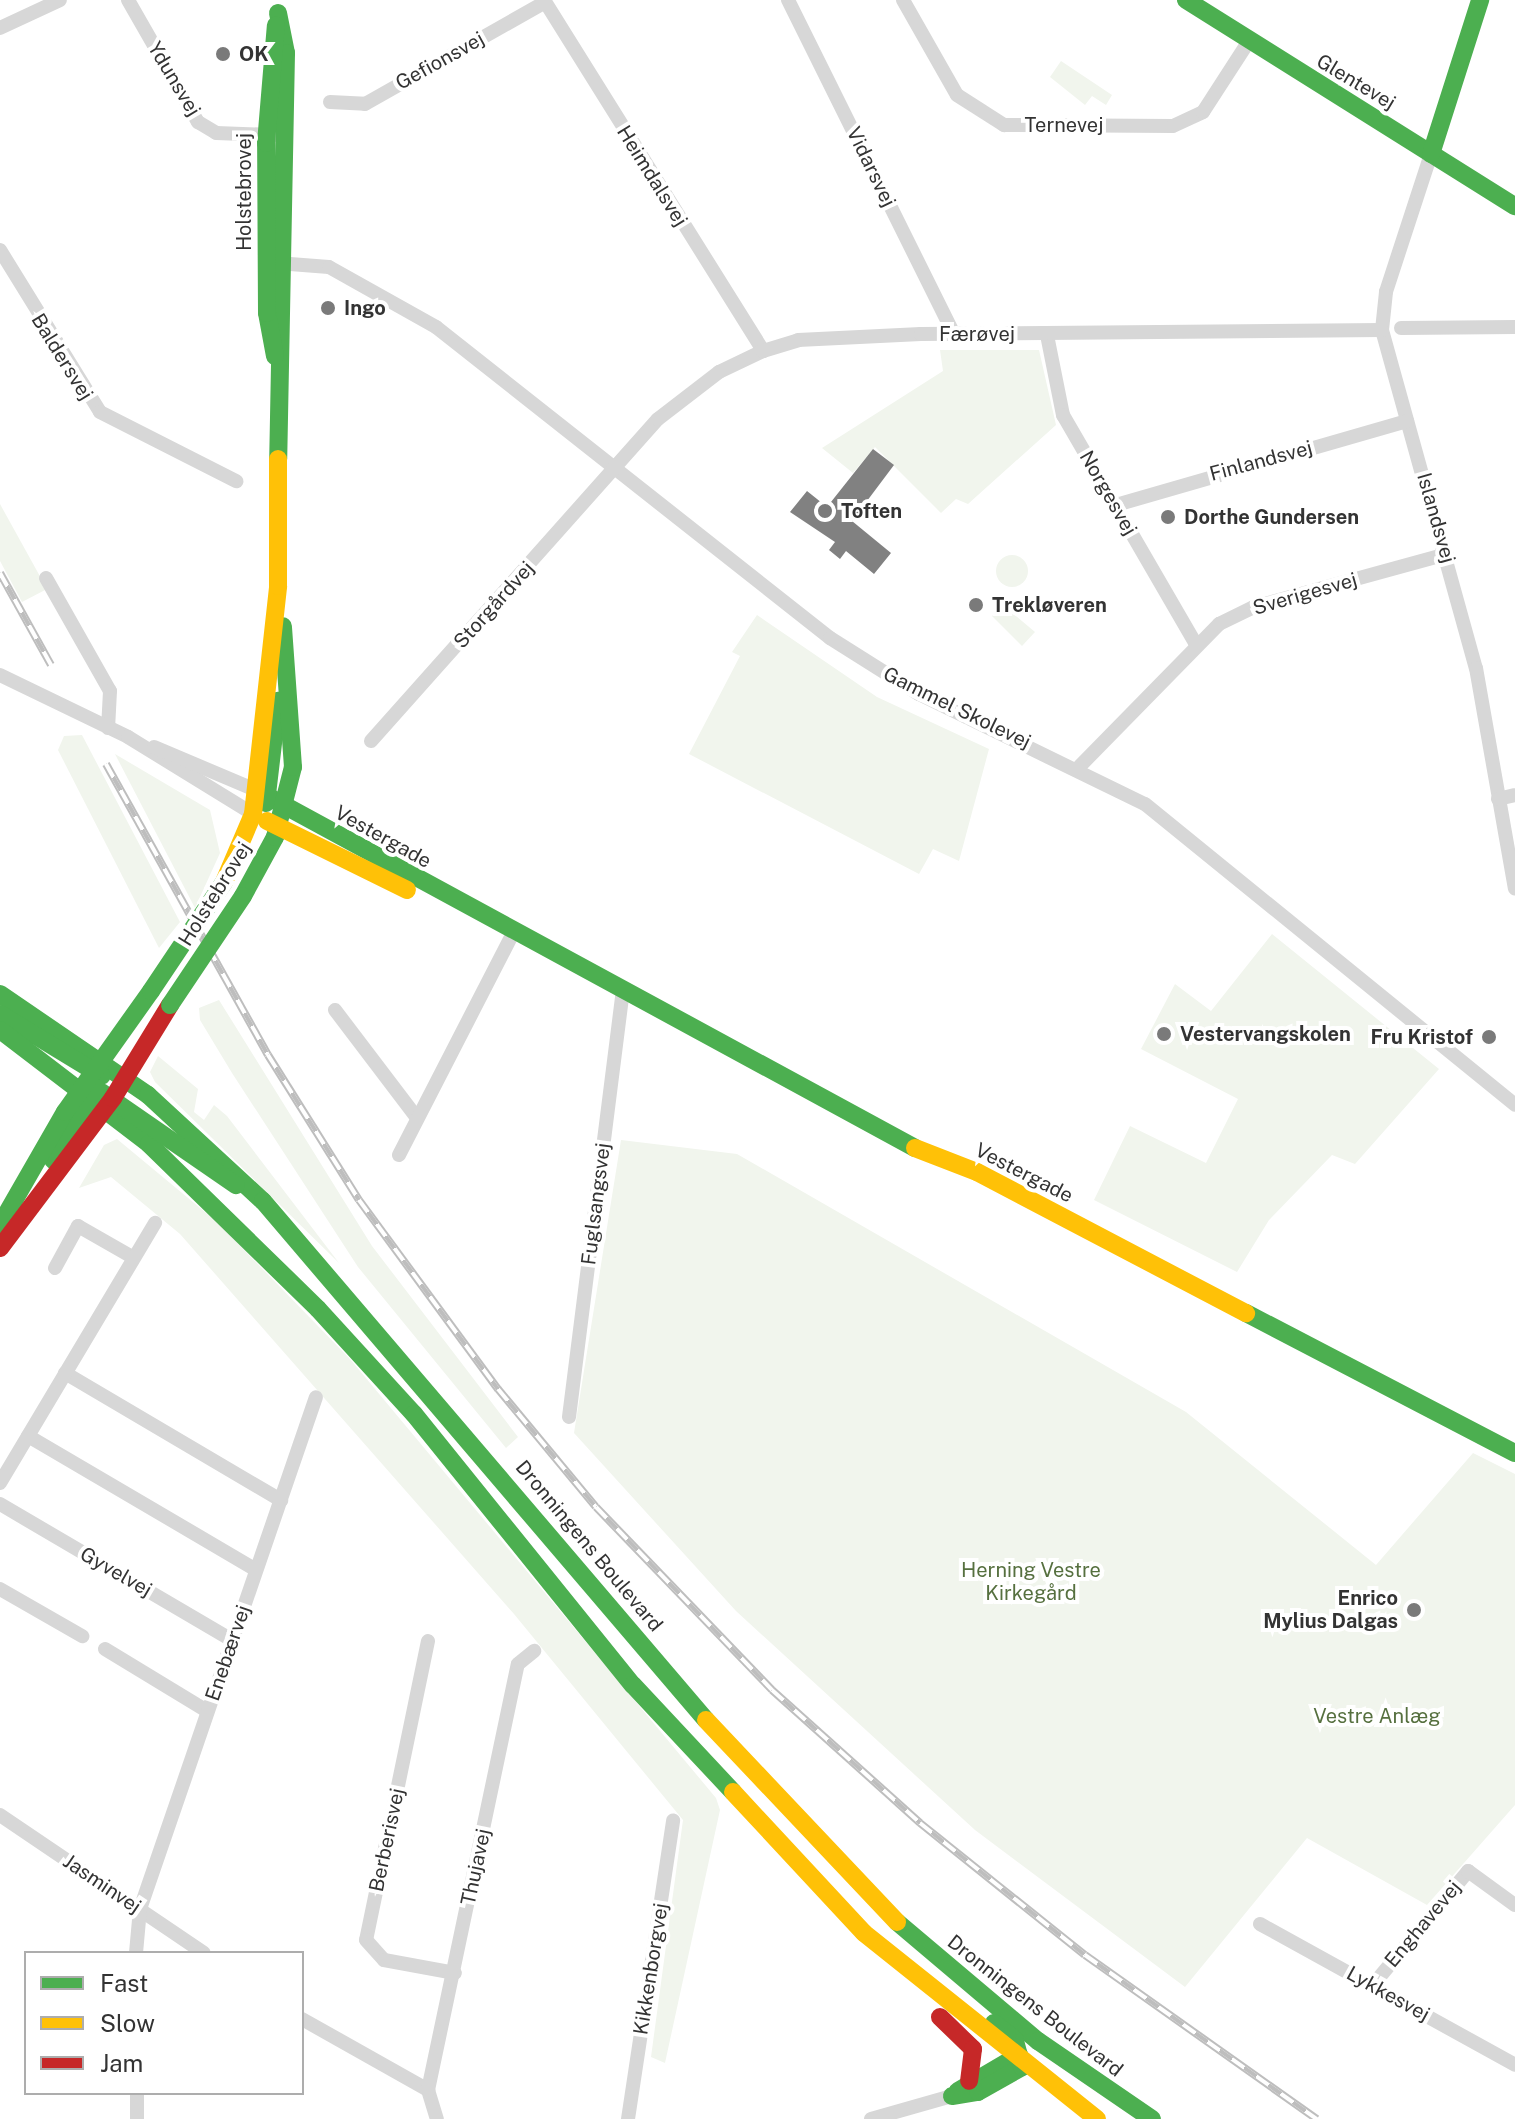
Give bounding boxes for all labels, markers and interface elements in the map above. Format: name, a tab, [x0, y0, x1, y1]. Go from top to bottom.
street label: Gefionsvej	[391, 27, 489, 95]
street label: Ydunsvej	[142, 37, 206, 121]
place label: OK	[239, 42, 269, 66]
marker: OK	[214, 45, 232, 63]
street label: Glentevej	[1312, 49, 1400, 115]
street label: Ternevej	[1025, 113, 1103, 137]
street label: Heimdalsvej	[612, 121, 692, 231]
street label: Vidarsvej	[841, 123, 901, 211]
street label: Holstebrovej	[232, 133, 256, 251]
place label: Ingo	[344, 296, 386, 320]
marker: Ingo	[319, 299, 337, 317]
street label: Baldersvej	[26, 309, 98, 405]
street label: Færøvej	[939, 322, 1015, 346]
street label: Finlandsvej	[1207, 436, 1315, 486]
street label: Norgesvej	[1074, 446, 1142, 540]
street label: Islandsvej	[1412, 470, 1460, 566]
place label: Toften	[841, 499, 902, 523]
marker: Toften	[816, 502, 834, 520]
place label: Dorthe Gundersen	[1184, 505, 1359, 529]
marker: Dorthe Gundersen	[1159, 508, 1177, 526]
street label: Storgårdvej	[449, 557, 539, 653]
street label: Sverigesvej	[1250, 568, 1360, 620]
place label: Trekløveren	[992, 593, 1107, 617]
marker: Trekløveren	[967, 596, 985, 614]
street label: Gammel Skolevej	[879, 662, 1035, 754]
street label: Vestergade	[331, 801, 435, 873]
street label: Holstebrovej	[174, 838, 256, 950]
place label: Vestervangskolen	[1180, 1022, 1351, 1046]
marker: Vestervangskolen	[1155, 1025, 1173, 1043]
place label: Fru Kristof	[1371, 1025, 1473, 1049]
marker: Fru Kristof	[1480, 1028, 1498, 1046]
street label: Vestergade	[971, 1138, 1077, 1208]
street label: Fuglsangsvej	[577, 1142, 615, 1266]
street label: Dronningens Boulevard	[510, 1456, 668, 1636]
street label: Gyvelvej	[76, 1542, 156, 1602]
park label: Herning Vestre Kirkegård	[961, 1559, 1101, 1606]
place label: Enrico Mylius Dalgas	[1263, 1586, 1398, 1633]
marker: Enrico Mylius Dalgas	[1405, 1601, 1423, 1619]
street label: Enebærvej	[200, 1602, 256, 1704]
park label: Vestre Anlæg	[1313, 1704, 1441, 1728]
street label: Berberisvej	[364, 1786, 410, 1894]
street label: Thujavej	[456, 1827, 496, 1907]
street label: Jasminvej	[58, 1849, 146, 1919]
street label: Enghavevej	[1380, 1876, 1466, 1972]
street label: Kikkenborgvej	[629, 1901, 673, 2037]
street label: Dronningens Boulevard	[942, 1930, 1128, 2082]
legend	[24, 1951, 304, 2095]
street label: Lykkesvej	[1342, 1961, 1434, 2027]
text: Fast	[100, 1969, 148, 1997]
text: Slow	[100, 2009, 155, 2037]
text: Jam	[100, 2049, 143, 2077]

